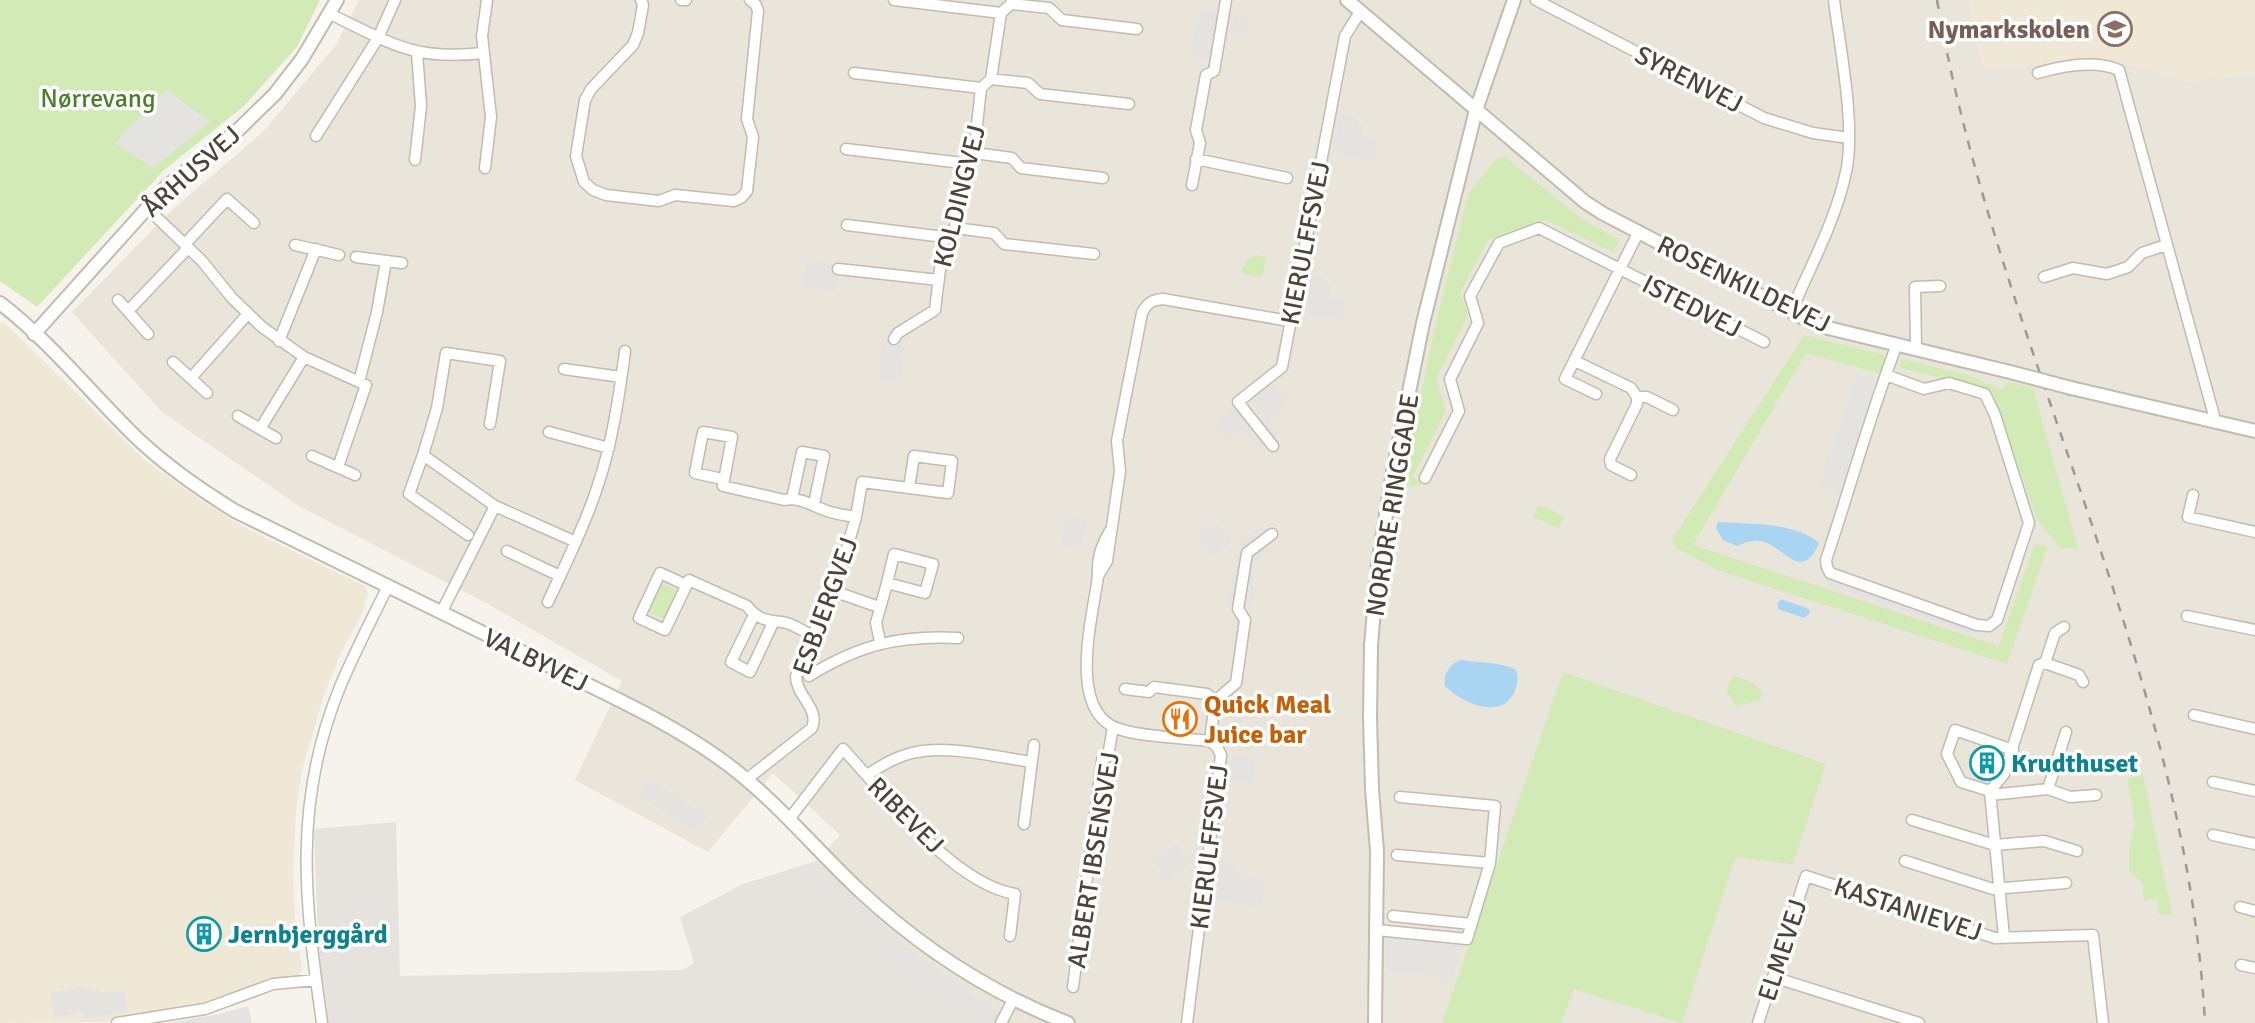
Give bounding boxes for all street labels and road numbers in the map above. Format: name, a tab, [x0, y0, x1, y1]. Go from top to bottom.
street label: SYRENVEJ	[1629, 39, 1748, 121]
street label: ÅRHUSVEJ	[136, 119, 247, 224]
street label: KOLDINGVEJ	[927, 122, 993, 271]
street label: KIERULFFSVEJ	[1274, 159, 1338, 328]
street label: ROSENKILDEVEJ	[1652, 229, 1835, 341]
street label: ISTEDVEJ	[1637, 268, 1746, 345]
street label: NORDRE RINGGADE	[1360, 391, 1426, 619]
street label: ESBJERGVEJ	[786, 533, 866, 680]
street label: VALBYVEJ	[478, 622, 593, 700]
street label: ALBERT IBSENSVEJ	[1061, 750, 1127, 971]
street label: KIERULFFSVEJ	[1184, 763, 1236, 931]
street label: RIBEVEJ	[860, 771, 950, 861]
street label: KASTANIEVEJ	[1830, 871, 1986, 949]
street label: ELMEVEJ	[1752, 895, 1814, 1005]

